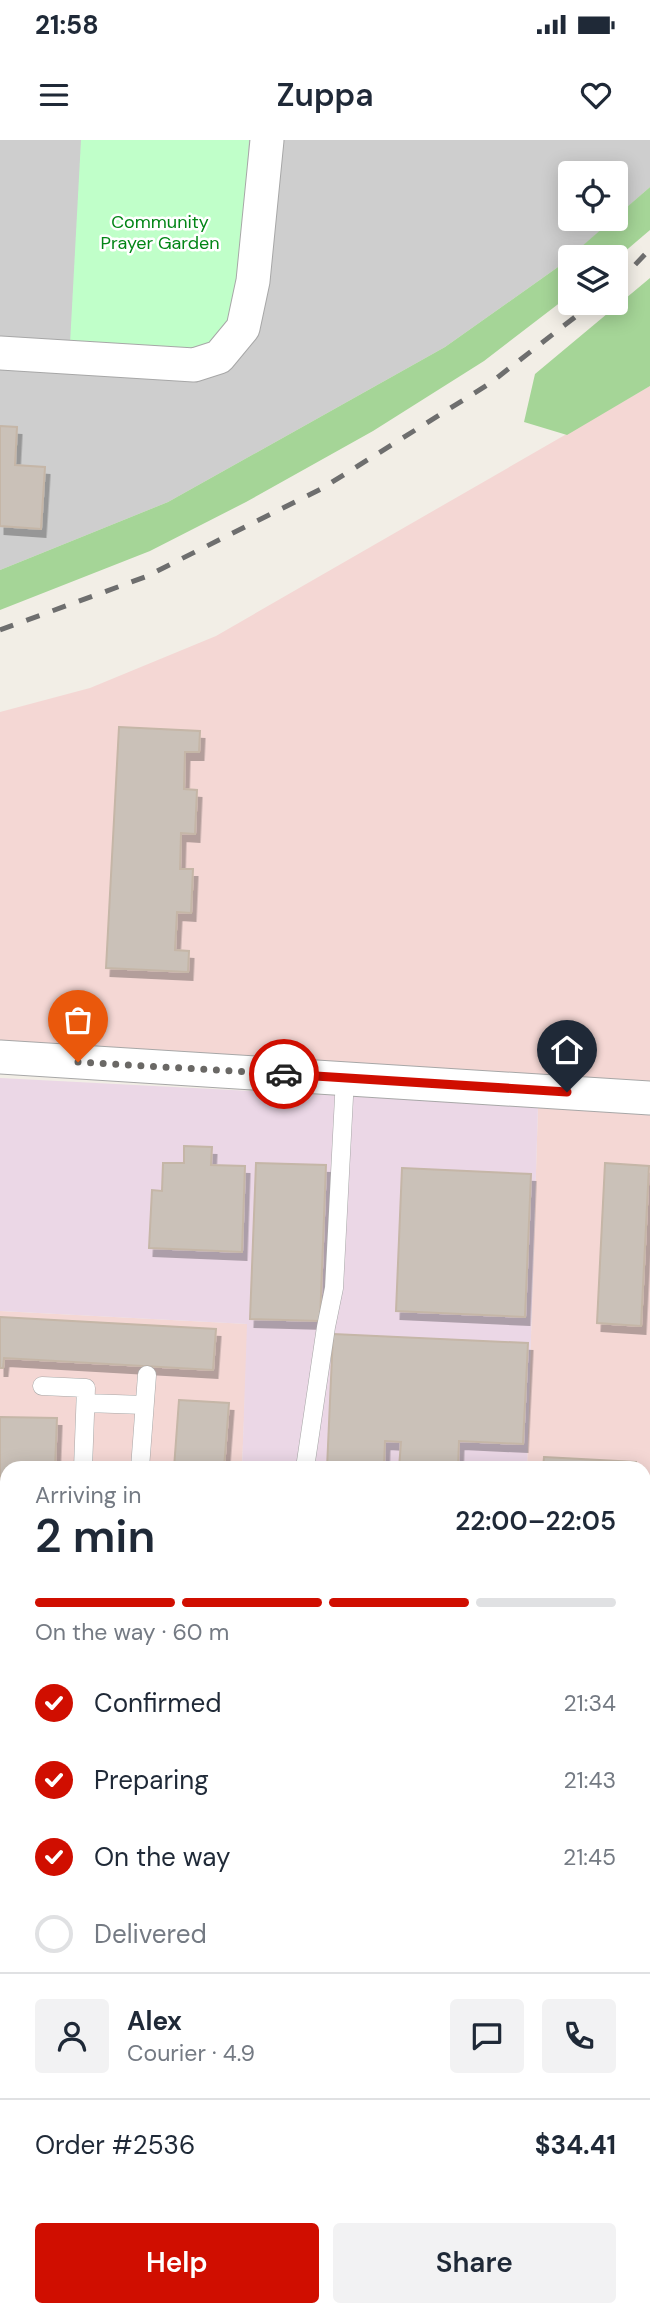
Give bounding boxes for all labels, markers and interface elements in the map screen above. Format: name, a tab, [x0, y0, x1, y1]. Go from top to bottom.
text: 21:58	[35, 8, 99, 42]
text: Zuppa	[276, 74, 374, 116]
icon: menu	[35, 76, 73, 114]
icon: heart	[577, 76, 615, 114]
map controls	[558, 161, 628, 315]
button: locate	[558, 161, 628, 231]
park label: Community Prayer Garden	[100, 210, 220, 255]
button: layers	[558, 245, 628, 315]
pin	[48, 990, 108, 1062]
icon: bag	[59, 1001, 97, 1039]
pin	[537, 1020, 597, 1092]
icon: home	[548, 1031, 586, 1069]
courier	[249, 1039, 319, 1109]
icon: car	[265, 1055, 303, 1093]
text: Arriving in	[35, 1480, 141, 1510]
text: 22:00–22:05	[455, 1504, 616, 1538]
text: 2 min	[35, 1506, 155, 1566]
text: On the way · 60 m	[35, 1617, 229, 1647]
icon: check	[35, 1684, 73, 1722]
text: Confirmed	[94, 1686, 221, 1720]
text: 21:34	[563, 1688, 616, 1718]
icon: check	[35, 1761, 73, 1799]
text: Preparing	[94, 1763, 209, 1797]
text: 21:43	[563, 1765, 616, 1795]
icon: check	[35, 1838, 73, 1876]
text: On the way	[94, 1840, 230, 1874]
text: 21:45	[563, 1842, 616, 1872]
text: Delivered	[94, 1917, 207, 1951]
button: person	[35, 1999, 109, 2073]
button: chat	[450, 1999, 524, 2073]
button: phone	[542, 1999, 616, 2073]
text: Alex	[127, 2004, 182, 2038]
text: Courier · 4.9	[127, 2038, 255, 2068]
text: Order #2536	[35, 2128, 195, 2162]
text: $34.41	[535, 2128, 616, 2162]
button: Help	[35, 2223, 319, 2303]
button: Share	[333, 2223, 616, 2303]

